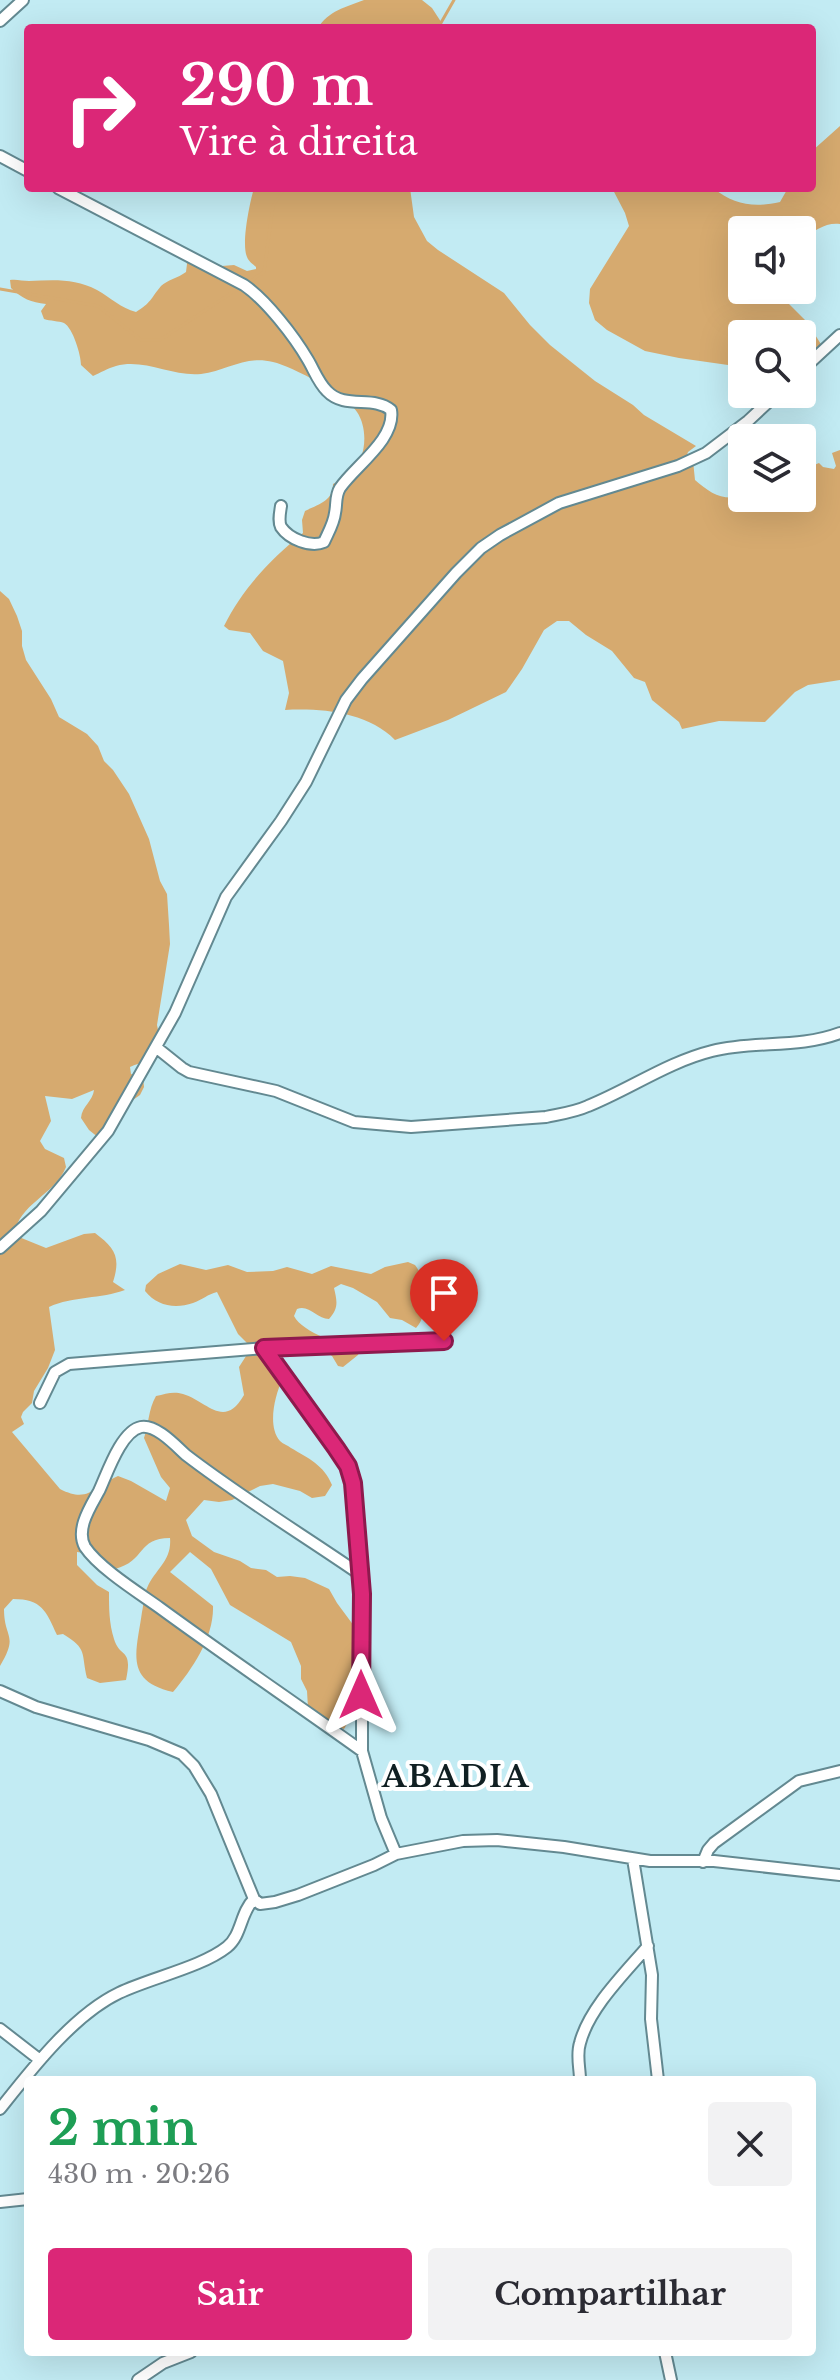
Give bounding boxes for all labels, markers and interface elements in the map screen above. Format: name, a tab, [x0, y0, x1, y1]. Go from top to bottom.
text: 290 m	[180, 51, 373, 120]
icon: right	[48, 56, 152, 160]
text: Vire à direita	[180, 120, 418, 165]
map controls	[728, 216, 816, 512]
button: sound	[728, 216, 816, 304]
button: search	[728, 320, 816, 408]
button: layers	[728, 424, 816, 512]
pin	[410, 1259, 478, 1341]
icon: arrive	[422, 1271, 466, 1315]
position arrow	[319, 1653, 403, 1737]
district label: ABADIA	[381, 1758, 530, 1795]
text: 2 min	[48, 2098, 197, 2158]
button: close	[708, 2102, 792, 2186]
text: 430 m · 20:26	[48, 2158, 230, 2190]
button: Sair	[48, 2248, 412, 2340]
button: Compartilhar	[428, 2248, 792, 2340]

